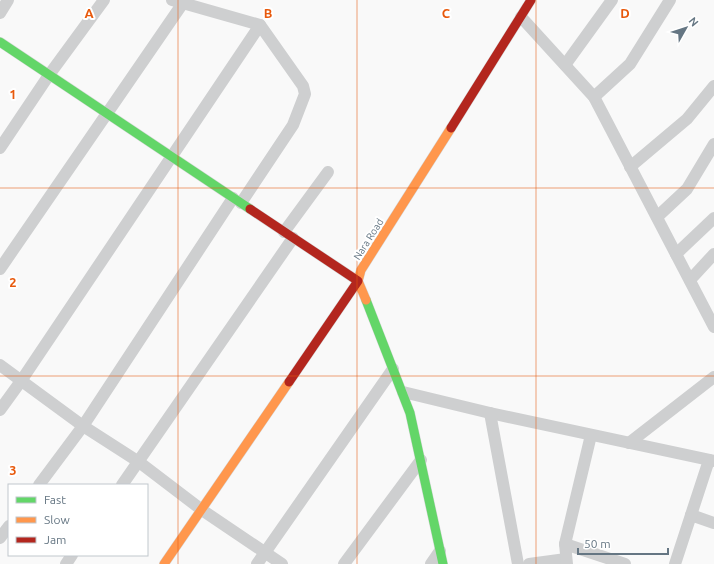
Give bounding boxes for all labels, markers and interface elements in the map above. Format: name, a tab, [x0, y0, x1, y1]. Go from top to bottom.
text: A	[84, 6, 94, 20]
text: B	[264, 6, 273, 20]
text: C	[442, 6, 451, 20]
text: D	[620, 6, 630, 20]
north arrow	[666, 8, 706, 48]
text: N	[687, 15, 701, 29]
text: 1	[9, 87, 17, 101]
street label: Nara Road	[351, 216, 385, 262]
text: 2	[9, 275, 17, 289]
text: 3	[9, 463, 17, 477]
legend	[8, 484, 148, 556]
text: Fast	[44, 493, 66, 506]
text: Slow	[44, 513, 70, 526]
scale bar	[578, 530, 668, 556]
text: Jam	[44, 533, 66, 546]
text: 50 m	[584, 537, 611, 550]

